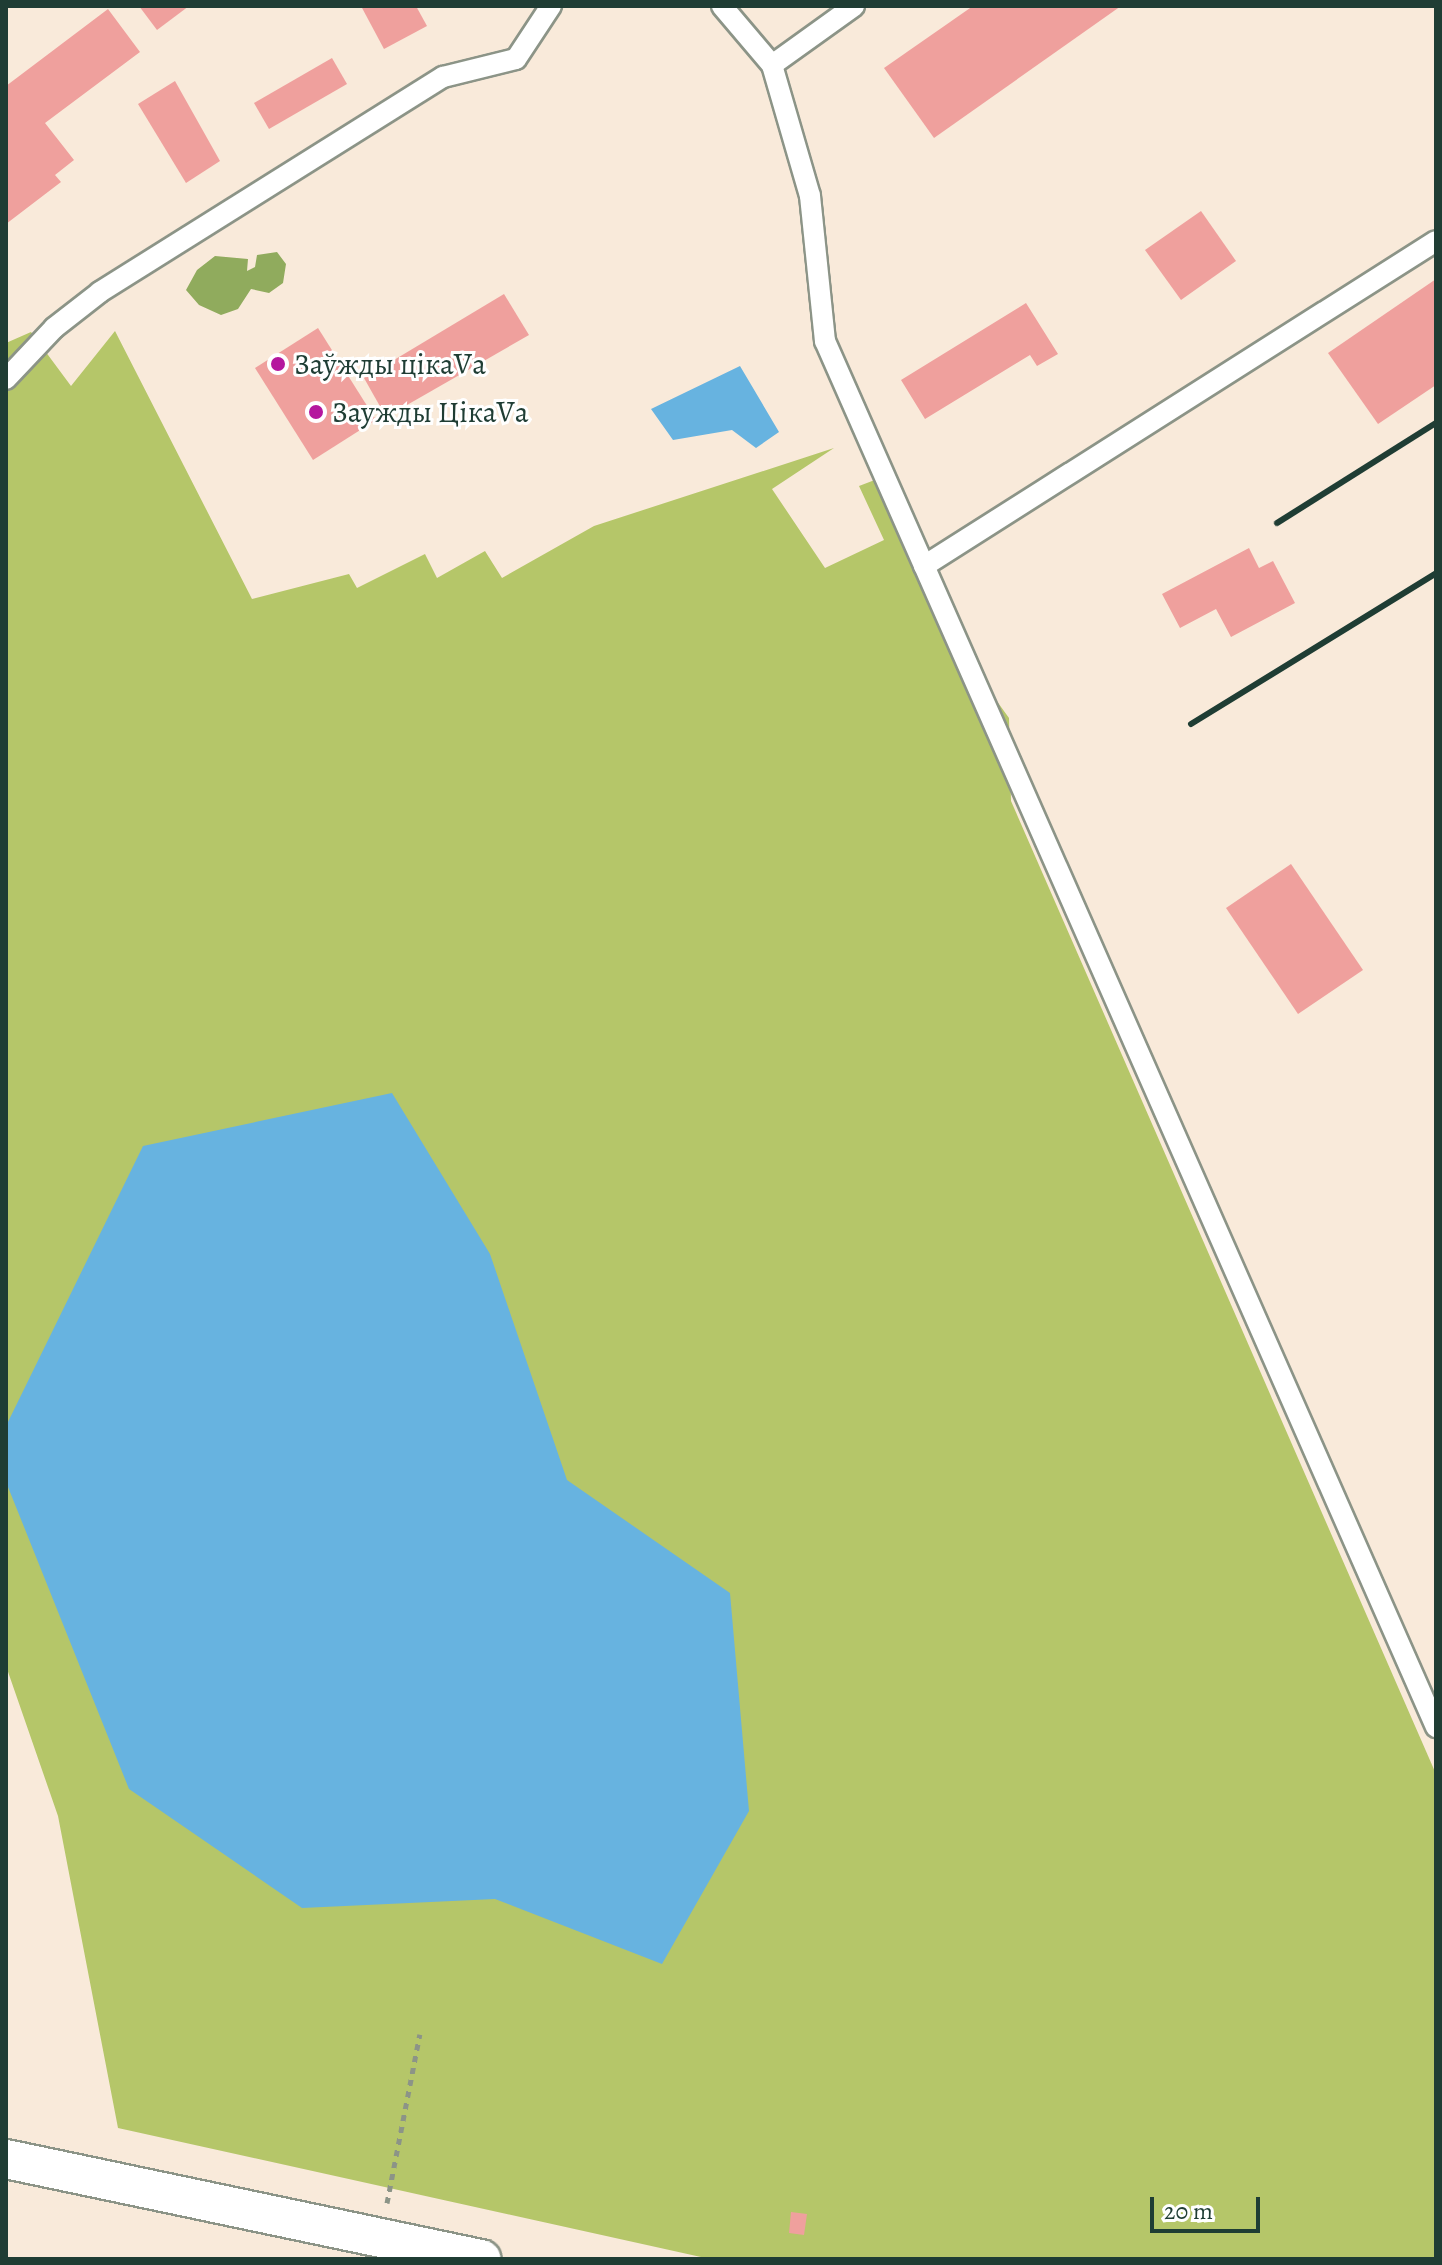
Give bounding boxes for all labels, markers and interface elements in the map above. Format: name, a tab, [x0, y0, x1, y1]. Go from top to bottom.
place label: Заўжды цікаVа	[294, 346, 486, 382]
marker: Заўжды цікаVа	[269, 355, 287, 373]
place label: Заужды ЦікаVа	[332, 394, 529, 430]
marker: Заужды ЦікаVа	[307, 403, 325, 421]
scale bar	[1154, 2181, 1264, 2231]
text: 20 m	[1164, 2195, 1213, 2227]

